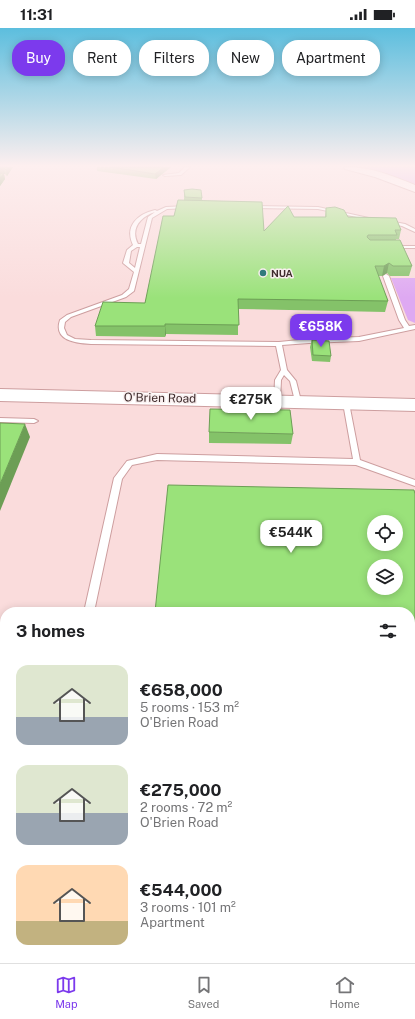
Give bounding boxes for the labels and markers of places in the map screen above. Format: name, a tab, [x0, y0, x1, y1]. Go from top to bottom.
place label: NUA	[271, 267, 293, 279]
marker: NUA	[258, 268, 268, 278]
pin: €658K	[293, 314, 349, 348]
pin: €275K	[223, 387, 279, 421]
pin: €544K	[263, 520, 319, 554]

